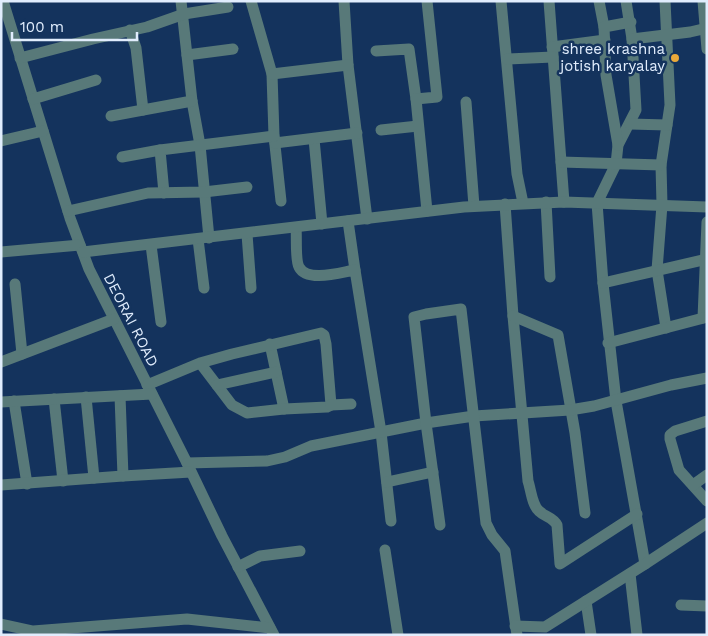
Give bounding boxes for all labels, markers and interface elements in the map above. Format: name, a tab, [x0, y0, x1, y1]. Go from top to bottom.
scale bar	[12, 10, 138, 42]
text: 100 m	[20, 18, 64, 36]
place label: shree krashna jotish karyalay	[558, 40, 666, 75]
marker: shree krashna jotish karyalay	[669, 52, 681, 64]
street label: DEORAI ROAD	[100, 270, 162, 370]

